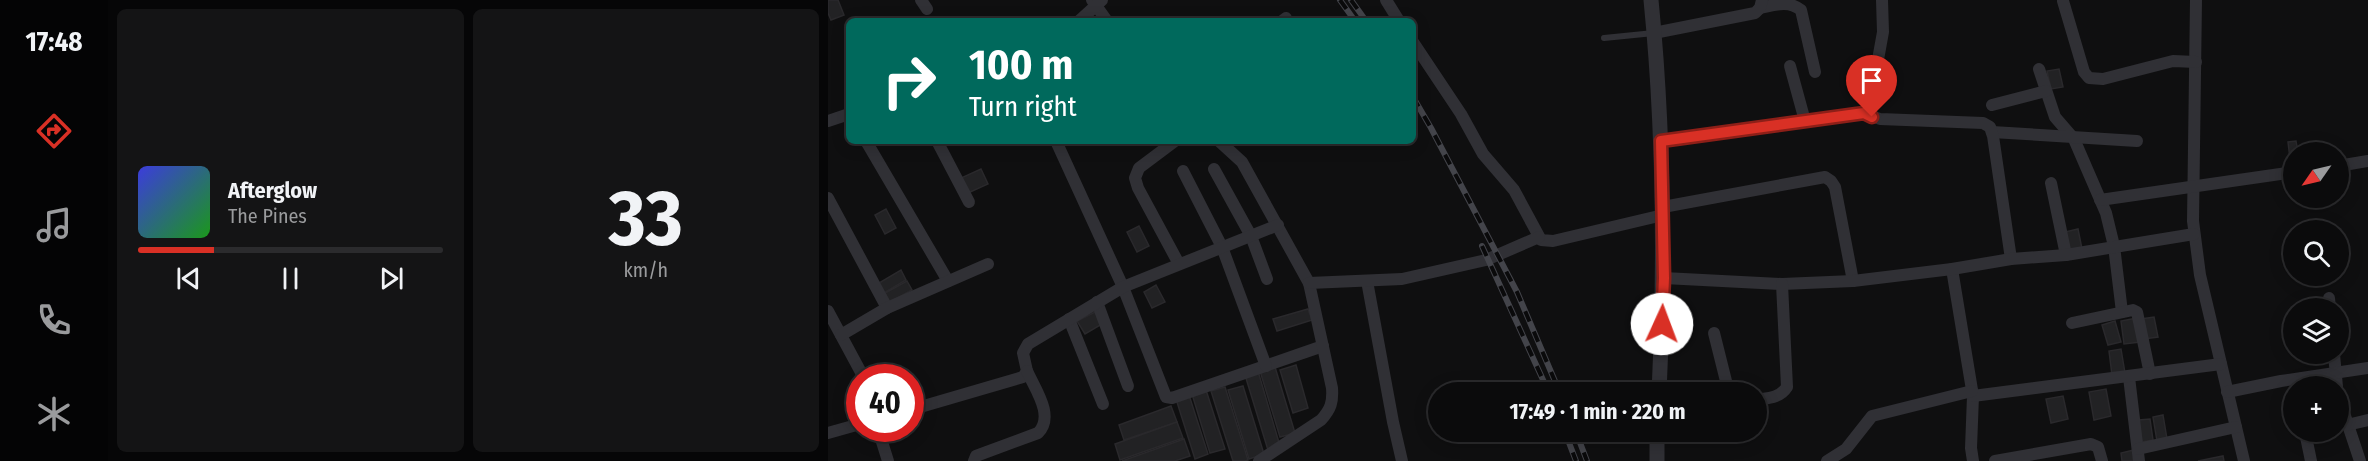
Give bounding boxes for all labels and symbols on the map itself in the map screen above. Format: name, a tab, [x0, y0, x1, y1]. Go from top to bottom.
pin	[1846, 55, 1897, 117]
north arrow	[2283, 142, 2349, 208]
position arrow	[1630, 292, 1694, 356]
speed limit sign: 40	[846, 364, 924, 442]

